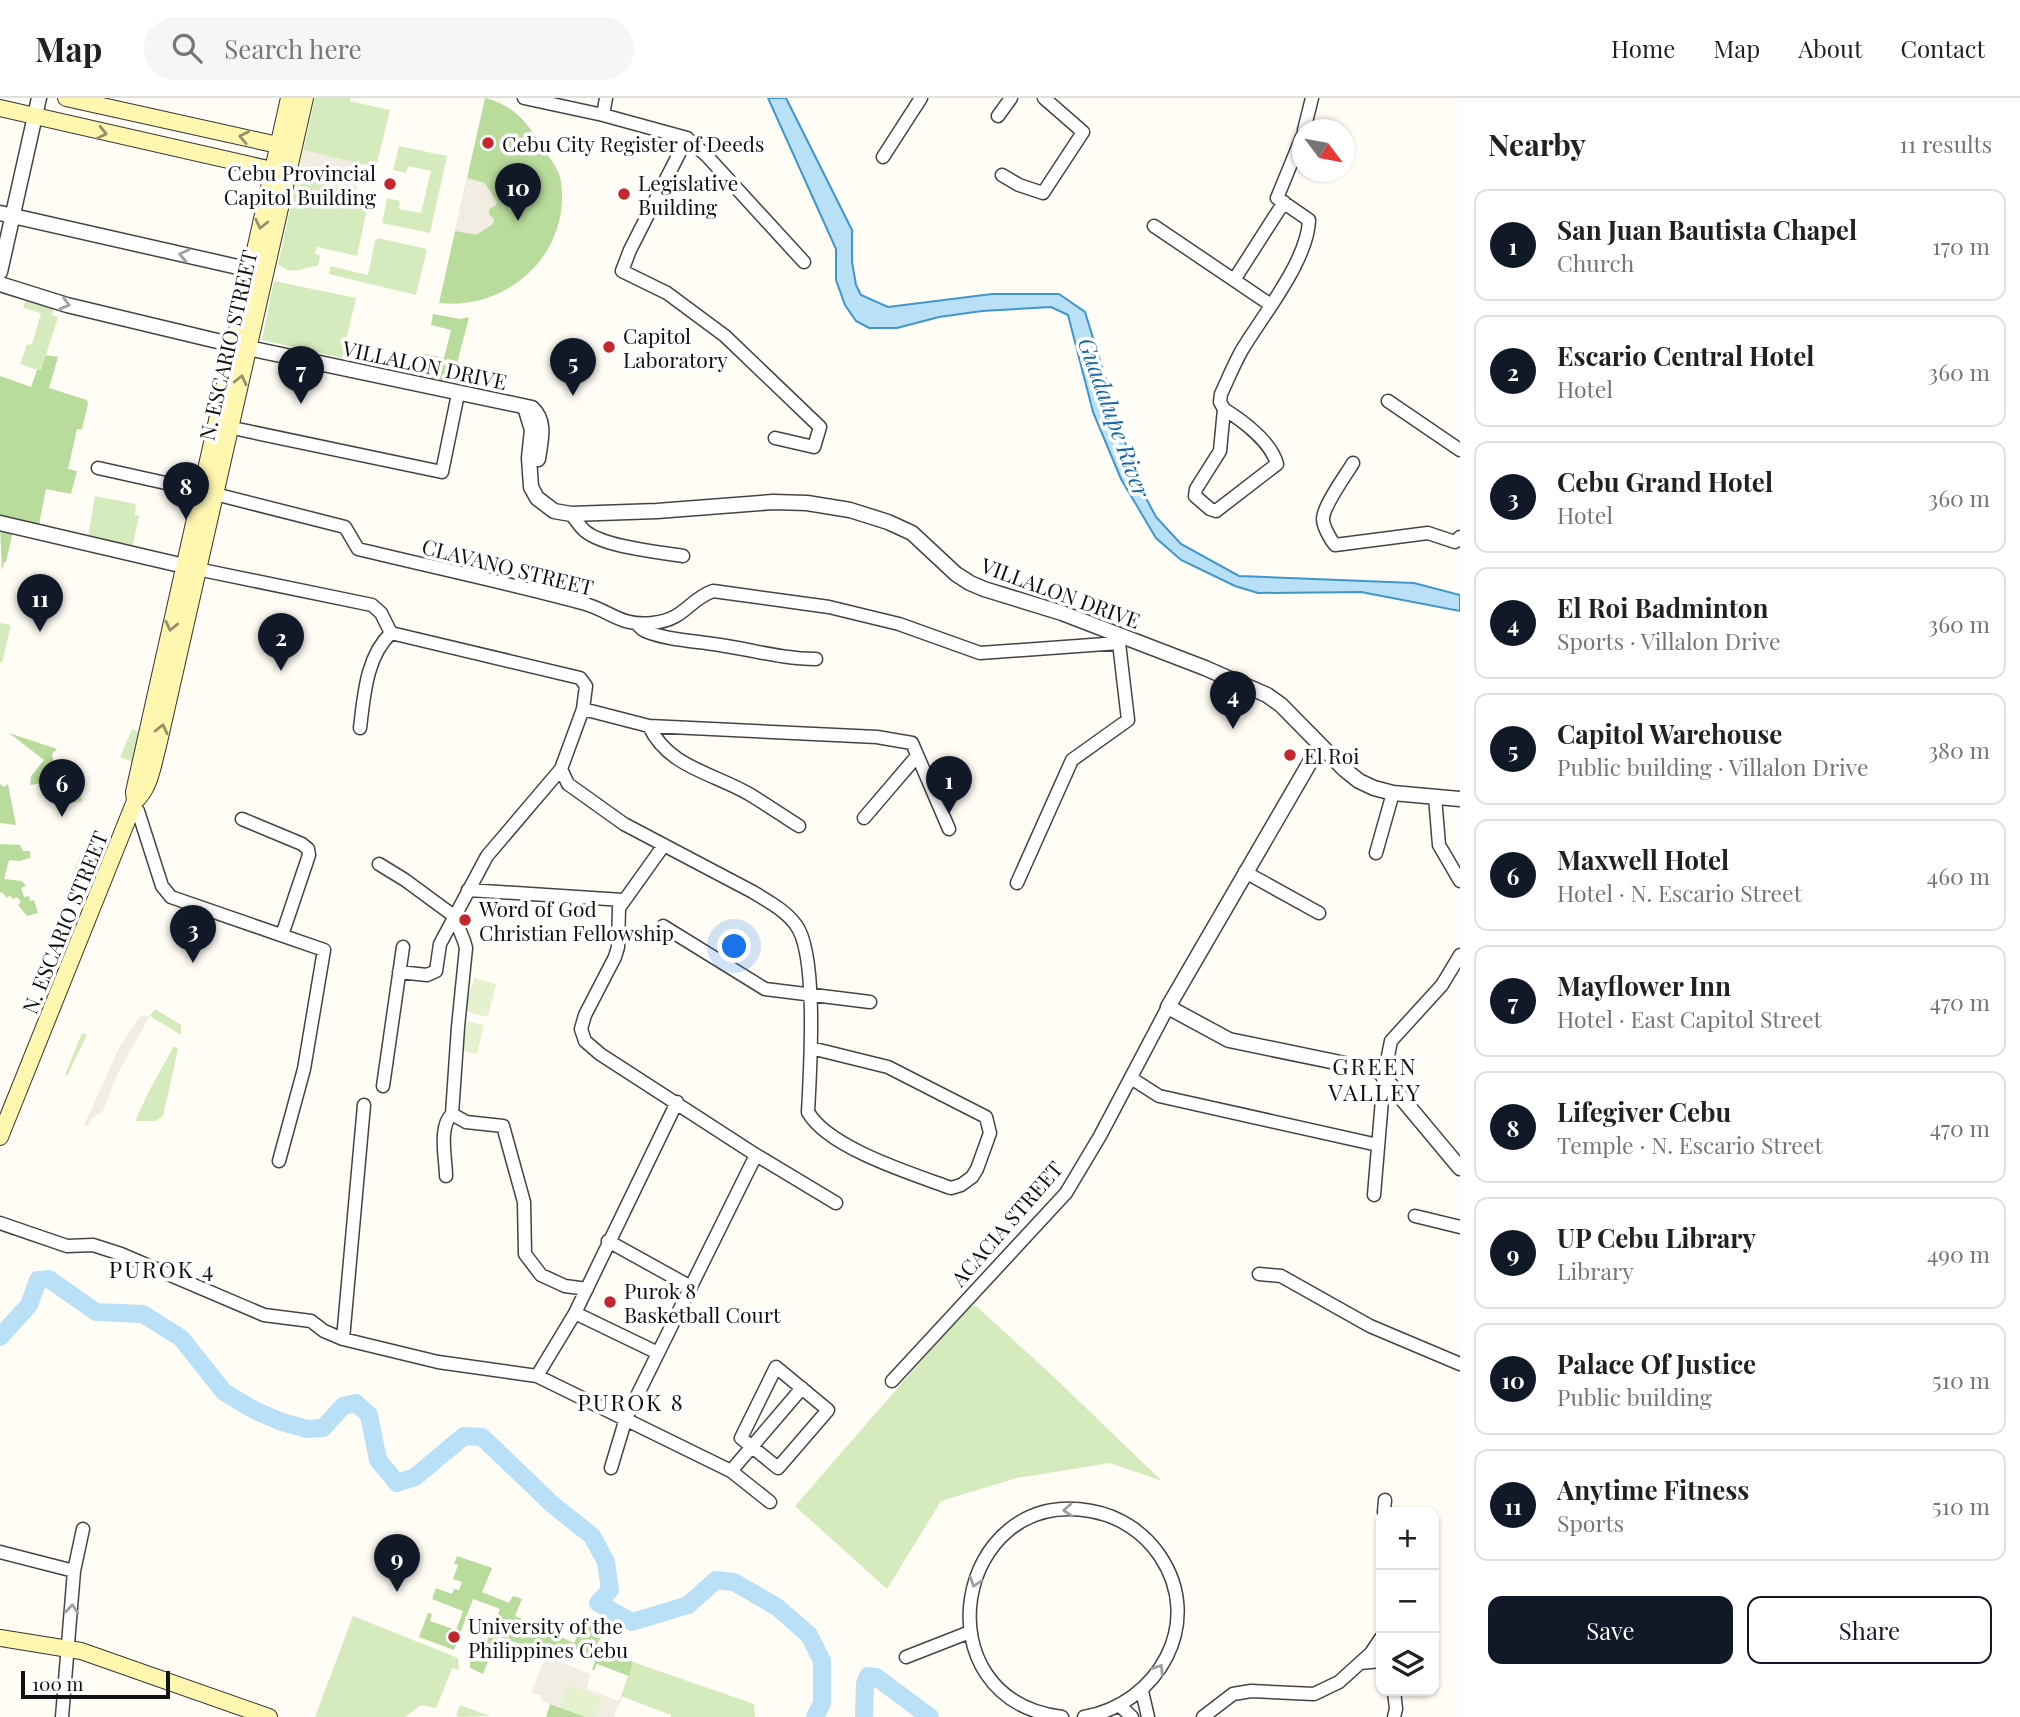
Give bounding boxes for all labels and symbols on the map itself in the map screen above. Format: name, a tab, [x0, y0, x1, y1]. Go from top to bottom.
north arrow	[1292, 119, 1355, 182]
one-way arrow	[96, 125, 108, 139]
place label: Cebu City Register of Deeds	[502, 129, 764, 157]
one-way arrow	[238, 131, 250, 146]
marker: Cebu City Register of Deeds	[480, 135, 496, 151]
place label: Cebu Provincial Capitol Building	[224, 158, 376, 210]
pin: 10	[495, 163, 541, 221]
place label: Legislative Building	[638, 168, 738, 220]
marker: Cebu Provincial Capitol Building	[382, 176, 398, 192]
marker: Legislative Building	[616, 186, 632, 202]
one-way arrow	[255, 218, 269, 230]
street label: N. ESCARIO STREET	[191, 247, 263, 443]
one-way arrow	[178, 248, 190, 263]
one-way arrow	[59, 296, 71, 310]
place label: Capitol Laboratory	[623, 321, 728, 373]
street label: VILLALON DRIVE	[339, 333, 510, 395]
water label: Guadalupe River	[1072, 333, 1159, 502]
pin: 5	[550, 338, 596, 396]
marker: Capitol Laboratory	[601, 339, 617, 355]
pin: 7	[278, 346, 324, 404]
one-way arrow	[233, 374, 247, 386]
pin: 8	[163, 462, 209, 520]
street label: CLAVANO STREET	[419, 531, 597, 601]
street label: VILLALON DRIVE	[977, 550, 1144, 634]
pin: 11	[17, 574, 63, 632]
pin: 2	[258, 613, 304, 671]
one-way arrow	[165, 620, 180, 632]
pin: 4	[1210, 671, 1256, 729]
one-way arrow	[154, 723, 168, 735]
place label: El Roi	[1304, 741, 1359, 769]
marker: El Roi	[1282, 747, 1298, 763]
pin: 1	[926, 756, 972, 814]
pin: 6	[39, 759, 85, 817]
street label: N. ESCARIO STREET	[15, 827, 113, 1017]
place label: Word of God Christian Fellowship	[478, 894, 674, 946]
pin: 3	[170, 905, 216, 963]
marker: Word of God Christian Fellowship	[457, 912, 473, 928]
your location	[717, 929, 751, 963]
district label: GREEN VALLEY	[1327, 1050, 1422, 1107]
street label: ACACIA STREET	[943, 1155, 1068, 1292]
district label: PUROK 4	[109, 1253, 215, 1284]
place label: Purok 8 Basketball Court	[624, 1276, 781, 1328]
marker: Purok 8 Basketball Court	[602, 1294, 618, 1310]
district label: PUROK 8	[577, 1386, 685, 1417]
one-way arrow	[1062, 1503, 1073, 1518]
pin: 9	[374, 1534, 420, 1592]
one-way arrow	[969, 1575, 983, 1587]
one-way arrow	[64, 1603, 79, 1614]
place label: University of the Philippines Cebu	[468, 1611, 628, 1663]
marker: University of the Philippines Cebu	[446, 1629, 462, 1645]
one-way arrow	[1151, 1664, 1164, 1677]
scale bar	[21, 1668, 170, 1700]

